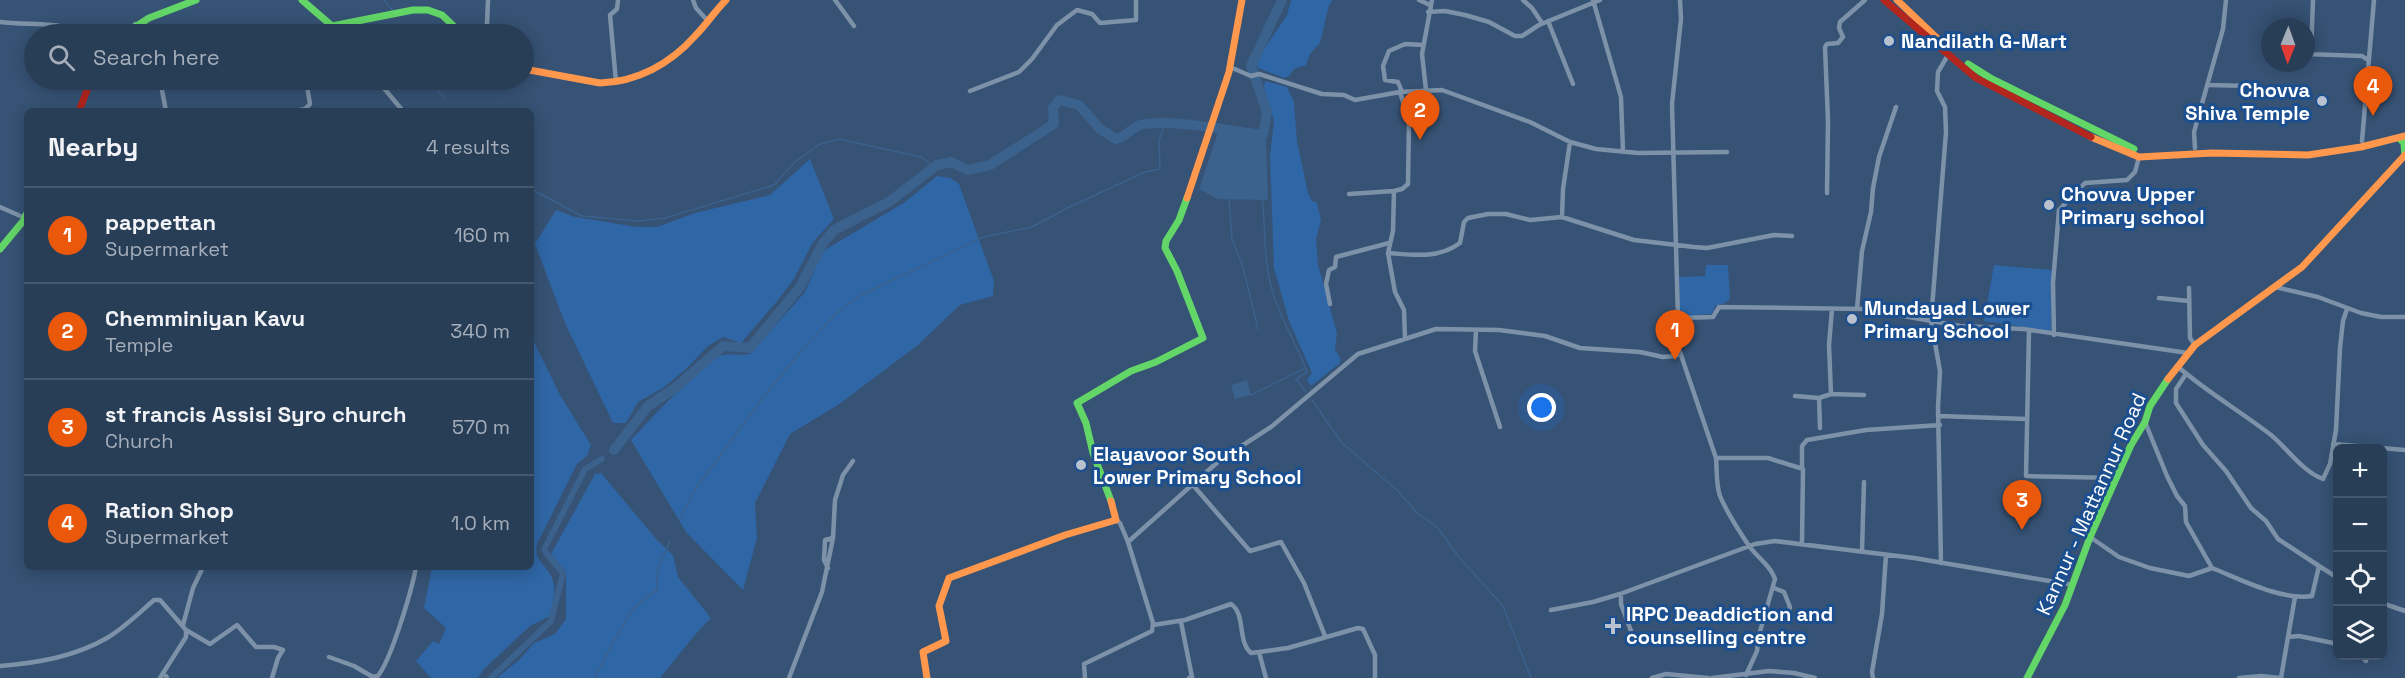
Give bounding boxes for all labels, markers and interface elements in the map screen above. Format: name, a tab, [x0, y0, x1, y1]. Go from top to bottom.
north arrow	[2261, 18, 2315, 72]
search box	[24, 24, 534, 90]
place label: Nandilath G-Mart	[1901, 28, 2067, 54]
marker: Nandilath G-Mart	[1882, 34, 1896, 48]
icon: search	[45, 41, 78, 74]
text: Search here	[93, 43, 220, 71]
pin: 4	[2354, 66, 2392, 116]
place label: Chovva Shiva Temple	[2185, 77, 2310, 126]
pin: 2	[1400, 90, 1440, 140]
marker: Chovva Shiva Temple	[2315, 94, 2329, 108]
text: Nearby	[48, 130, 138, 164]
text: 4 results	[426, 134, 510, 160]
place label: Chovva Upper Primary school	[2061, 181, 2205, 230]
marker: Chovva Upper Primary school	[2042, 198, 2056, 212]
text: pappettan	[105, 208, 216, 236]
text: 1	[63, 222, 72, 248]
text: 160 m	[454, 222, 510, 248]
text: Supermarket	[105, 236, 229, 262]
place label: Mundayad Lower Primary School	[1864, 295, 2030, 344]
text: Chemminiyan Kavu	[105, 304, 305, 332]
pin: 1	[1656, 310, 1694, 360]
marker: Mundayad Lower Primary School	[1845, 312, 1859, 326]
text: 2	[62, 318, 73, 344]
text: 340 m	[450, 318, 510, 344]
text: Temple	[105, 332, 173, 358]
street label: Kannur - Mattannur Road	[2030, 389, 2152, 619]
your location	[1527, 393, 1556, 422]
text: st francis Assisi Syro church	[105, 400, 407, 428]
text: 3	[61, 414, 74, 440]
text: 570 m	[452, 414, 510, 440]
text: Church	[105, 428, 174, 454]
place label: Elayavoor South Lower Primary School	[1093, 441, 1301, 490]
map controls	[2333, 444, 2387, 660]
button: +	[2333, 444, 2387, 498]
marker: Elayavoor South Lower Primary School	[1074, 458, 1088, 472]
pin: 3	[2002, 480, 2042, 530]
text: Ration Shop	[105, 496, 234, 524]
button: −	[2333, 498, 2387, 552]
text: 4	[61, 510, 74, 536]
text: 1.0 km	[451, 510, 510, 536]
text: Supermarket	[105, 524, 229, 550]
button: locate	[2333, 552, 2387, 606]
place label: IRPC Deaddiction and counselling centre	[1626, 601, 1833, 650]
button: layers	[2333, 606, 2387, 660]
marker: IRPC Deaddiction and counselling centre	[1604, 617, 1622, 635]

